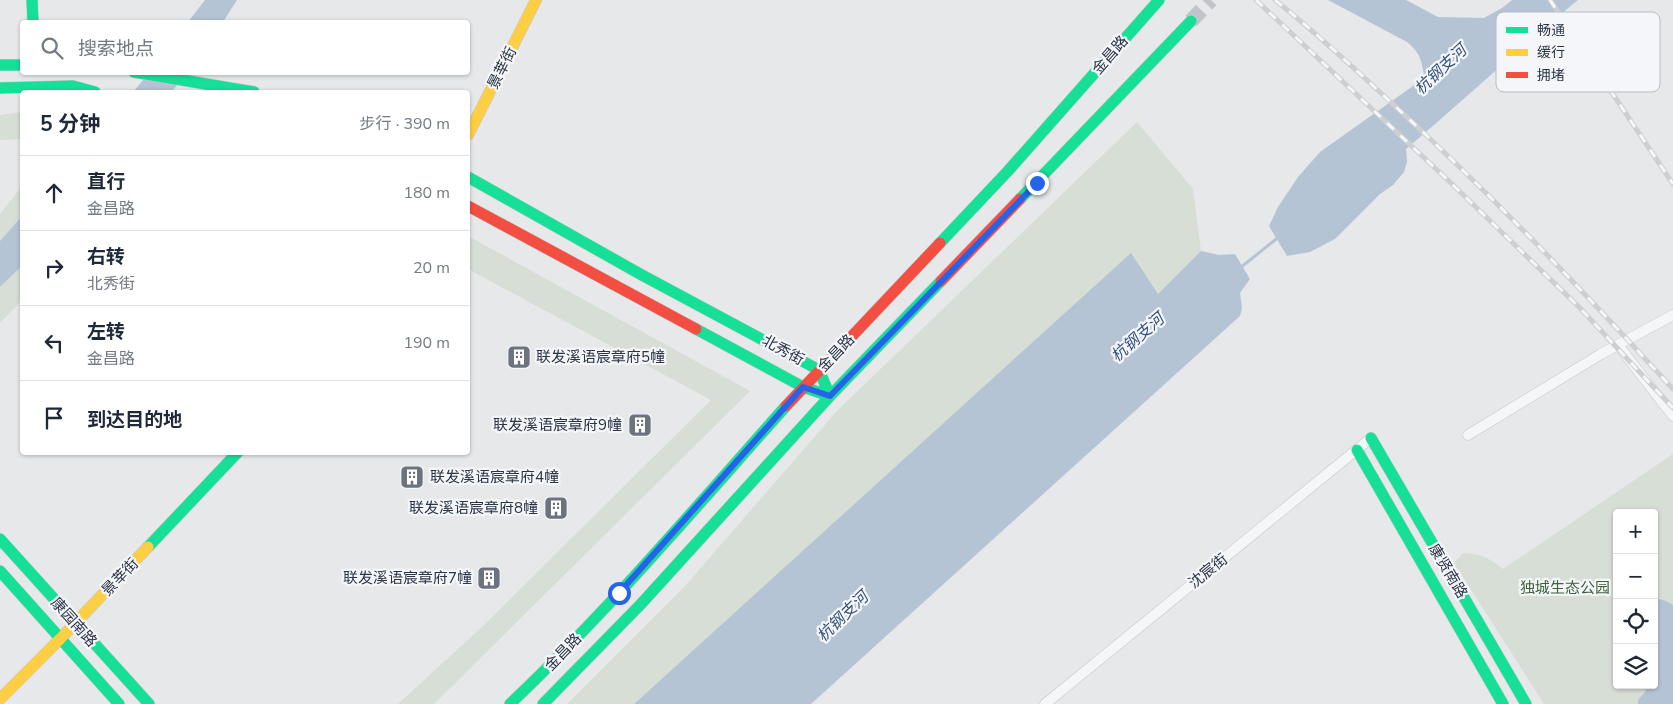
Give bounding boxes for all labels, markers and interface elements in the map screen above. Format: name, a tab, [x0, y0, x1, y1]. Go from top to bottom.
legend	[1496, 12, 1660, 92]
search box	[20, 20, 470, 75]
text: 畅通	[1537, 21, 1565, 40]
street label: 金昌路	[1088, 31, 1132, 79]
icon: search	[38, 34, 66, 62]
text: 搜索地点	[78, 36, 154, 62]
water label: 杭钢支河	[1410, 38, 1474, 100]
street label: 景莘街	[483, 43, 521, 93]
text: 缓行	[1537, 43, 1565, 62]
text: 拥堵	[1537, 66, 1565, 85]
text: 5 分钟	[40, 110, 100, 138]
text: 步行 · 390 m	[360, 113, 450, 135]
text: 直行	[87, 169, 125, 195]
route end	[1026, 172, 1049, 195]
icon: ahead	[40, 179, 68, 207]
text: 180 m	[403, 182, 450, 204]
text: 金昌路	[87, 198, 135, 220]
text: 右转	[87, 244, 125, 270]
icon: right	[40, 254, 68, 282]
text: 20 m	[413, 257, 450, 279]
text: 北秀街	[87, 273, 135, 295]
water label: 杭钢支河	[1106, 306, 1171, 367]
text: 左转	[87, 319, 125, 345]
icon: left	[40, 329, 68, 357]
street label: 北秀街	[758, 330, 808, 370]
street label: 金昌路	[813, 330, 859, 376]
text: 190 m	[403, 332, 450, 354]
building icon: 联发溪语宸章府5幢	[506, 344, 532, 370]
place label: 联发溪语宸章府5幢	[536, 347, 665, 367]
text: 金昌路	[87, 348, 135, 370]
icon: arrive	[40, 404, 68, 432]
text: 到达目的地	[87, 407, 182, 433]
building icon: 联发溪语宸章府9幢	[627, 412, 653, 438]
place label: 联发溪语宸章府9幢	[493, 415, 622, 435]
building icon: 联发溪语宸章府4幢	[399, 464, 425, 490]
place label: 联发溪语宸章府4幢	[430, 467, 559, 487]
building icon: 联发溪语宸章府8幢	[543, 495, 569, 521]
place label: 联发溪语宸章府8幢	[409, 498, 538, 518]
map controls	[1613, 509, 1658, 689]
button: +	[1613, 509, 1658, 554]
street label: 康贤南路	[1424, 540, 1472, 602]
street label: 沈宸街	[1184, 549, 1232, 593]
street label: 景莘街	[97, 554, 143, 600]
button: −	[1613, 554, 1658, 599]
building icon: 联发溪语宸章府7幢	[476, 565, 502, 591]
place label: 联发溪语宸章府7幢	[343, 568, 472, 588]
park label: 独城生态公园	[1520, 578, 1610, 598]
route start	[608, 582, 631, 605]
water label: 杭钢支河	[812, 584, 876, 647]
street label: 康园南路	[46, 593, 102, 651]
button: locate	[1613, 599, 1658, 644]
street label: 金昌路	[540, 629, 586, 675]
button: layers	[1613, 644, 1658, 689]

